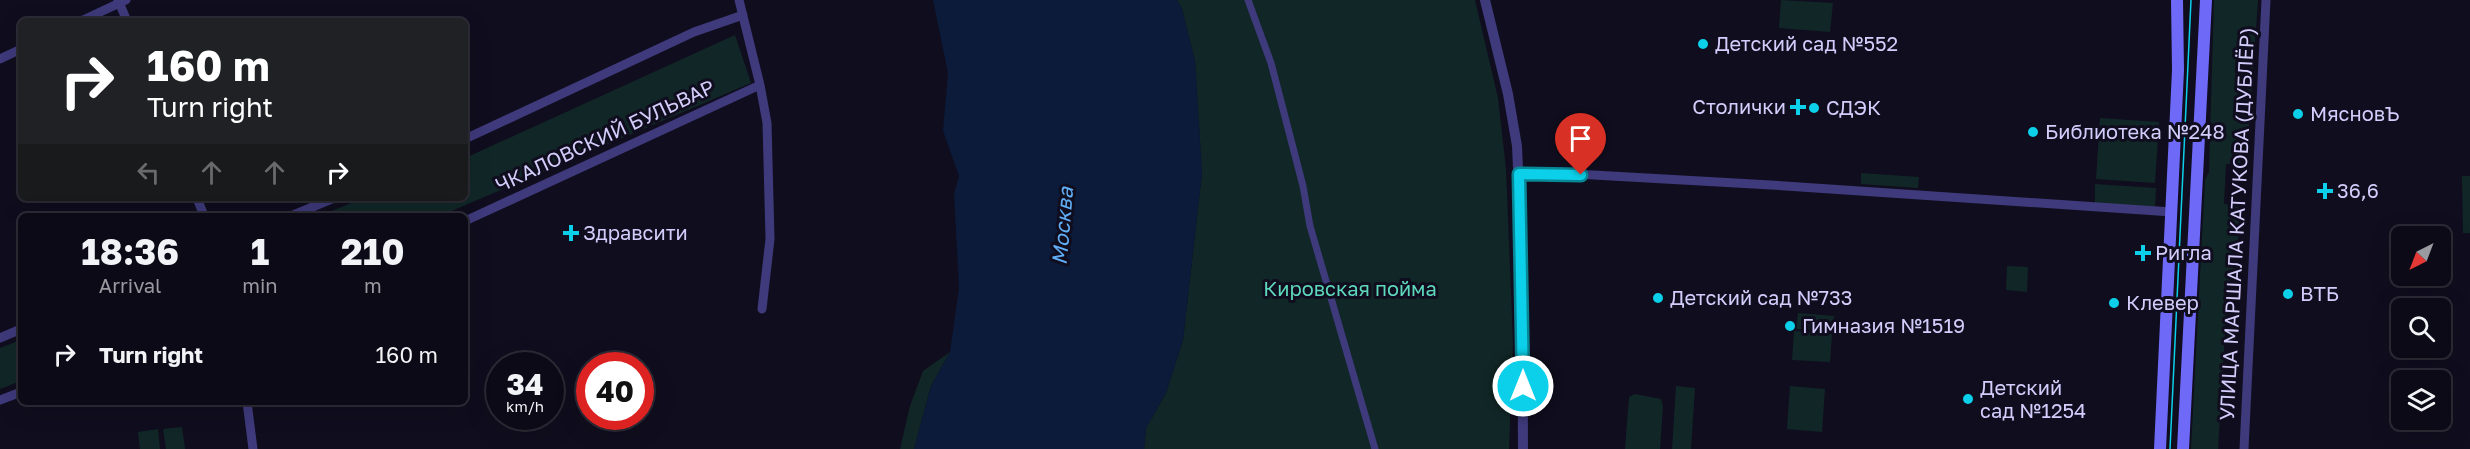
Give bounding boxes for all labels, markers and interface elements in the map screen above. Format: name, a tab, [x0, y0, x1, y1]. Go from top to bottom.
street label: УЛИЦА МАРШАЛА КАТУКОВА (ДУБЛЁР)	[2214, 27, 2258, 421]
place label: Детский сад №552	[1715, 31, 1898, 55]
marker: Детский сад №552	[1696, 37, 1710, 51]
text: 160 m	[147, 40, 270, 90]
icon: right	[48, 42, 126, 120]
street label: ЧКАЛОВСКИЙ БУЛЬВАР	[491, 74, 718, 196]
text: Turn right	[147, 91, 273, 123]
place label: Столички	[1692, 94, 1786, 118]
place label: СДЭК	[1826, 95, 1881, 119]
marker: Столички	[1791, 100, 1805, 114]
marker: СДЭК	[1807, 101, 1821, 115]
place label: МясновЪ	[2310, 101, 2400, 125]
marker: МясновЪ	[2291, 107, 2305, 121]
pin	[1555, 113, 1606, 175]
place label: Библиотека №248	[2045, 119, 2225, 143]
icon: arrive	[1564, 122, 1597, 155]
marker: Библиотека №248	[2026, 125, 2040, 139]
icon: left	[132, 156, 165, 189]
icon: ahead	[195, 156, 228, 189]
icon: ahead	[258, 156, 291, 189]
icon: right	[321, 156, 354, 189]
place label: 36,6	[2337, 178, 2379, 202]
marker: 36,6	[2318, 184, 2332, 198]
water label: Москва	[1046, 185, 1078, 266]
place label: Здравсити	[583, 220, 688, 244]
marker: Здравсити	[564, 226, 578, 240]
north arrow	[2391, 226, 2451, 286]
map controls	[2391, 226, 2451, 430]
text: 18:36	[81, 230, 179, 273]
text: 1	[251, 230, 269, 273]
text: 210	[341, 230, 405, 273]
place label: Ригла	[2155, 240, 2212, 264]
marker: Ригла	[2136, 246, 2150, 260]
text: Arrival	[99, 273, 161, 297]
text: min	[242, 273, 278, 297]
text: m	[364, 273, 382, 297]
park label: Кировская пойма	[1263, 276, 1437, 300]
place label: ВТБ	[2300, 281, 2339, 305]
place label: Детский сад №733	[1670, 285, 1852, 309]
marker: ВТБ	[2281, 287, 2295, 301]
place label: Клевер	[2126, 290, 2199, 314]
marker: Детский сад №733	[1651, 291, 1665, 305]
marker: Клевер	[2107, 296, 2121, 310]
button: search	[2391, 298, 2451, 358]
place label: Гимназия №1519	[1802, 313, 1965, 337]
marker: Гимназия №1519	[1783, 319, 1797, 333]
icon: right	[48, 338, 81, 371]
text: Turn right	[99, 341, 203, 368]
text: 160 m	[375, 341, 438, 368]
speed limit sign: 40	[576, 352, 654, 430]
position arrow	[1491, 354, 1555, 418]
text: 34	[506, 366, 544, 402]
button: layers	[2391, 370, 2451, 430]
place label: Детский сад №1254	[1980, 375, 2086, 422]
marker: Детский сад №1254	[1961, 392, 1975, 406]
text: km/h	[506, 397, 544, 415]

